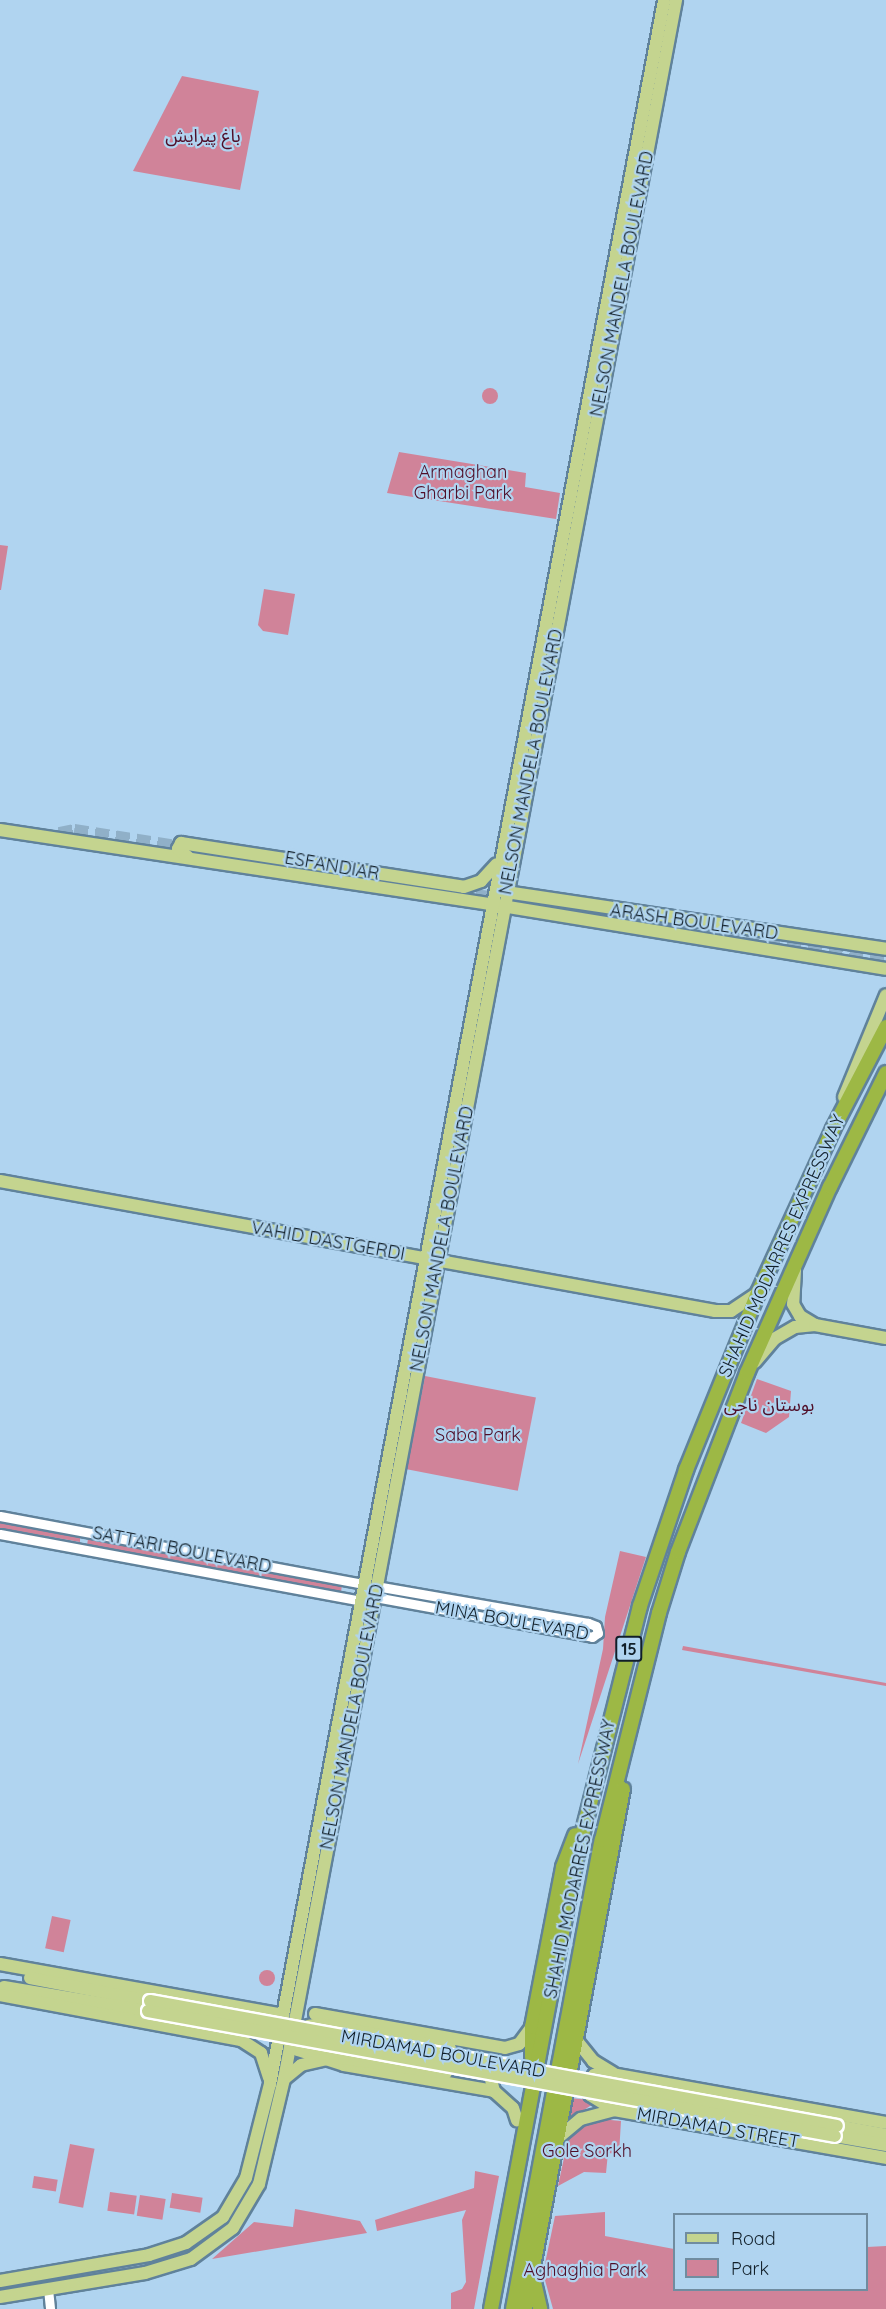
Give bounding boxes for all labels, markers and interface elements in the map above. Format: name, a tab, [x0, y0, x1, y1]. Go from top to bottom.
park label: باغ پیرایش	[165, 125, 241, 147]
street label: NELSON MANDELA BOULEVARD	[586, 149, 658, 419]
park label: Armaghan Gharbi Park	[414, 462, 512, 504]
street label: NELSON MANDELA BOULEVARD	[495, 627, 567, 897]
street label: ESFANDIAR	[283, 847, 381, 885]
street label: ARASH BOULEVARD	[609, 900, 779, 944]
street label: NELSON MANDELA BOULEVARD	[406, 1104, 478, 1374]
street label: SHAHID MODARRES EXPRESSWAY	[714, 1111, 850, 1381]
street label: VAHID DASTGERDI	[249, 1217, 407, 1265]
park label: بوستان ناجی	[724, 1394, 814, 1416]
park label: Saba Park	[435, 1424, 521, 1446]
street label: SATTARI BOULEVARD	[91, 1522, 273, 1578]
street label: NELSON MANDELA BOULEVARD	[316, 1582, 388, 1852]
street label: MINA BOULEVARD	[434, 1597, 590, 1645]
road number: 15	[614, 1636, 644, 1662]
street label: SHAHID MODARRES EXPRESSWAY	[540, 1717, 620, 2001]
street label: MIRDAMAD BOULEVARD	[339, 2025, 547, 2083]
street label: MIRDAMAD STREET	[635, 2103, 801, 2153]
park label: Gole Sorkh	[542, 2140, 632, 2162]
legend	[673, 2213, 868, 2291]
text: Road	[731, 2227, 776, 2250]
text: Park	[731, 2257, 769, 2280]
park label: Aghaghia Park	[523, 2259, 647, 2281]

